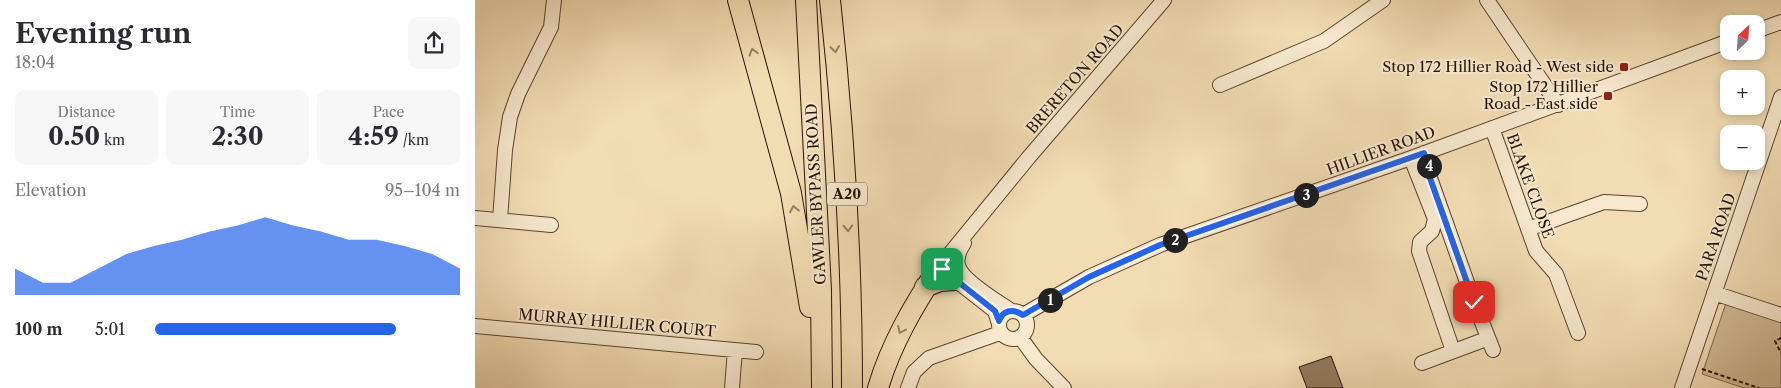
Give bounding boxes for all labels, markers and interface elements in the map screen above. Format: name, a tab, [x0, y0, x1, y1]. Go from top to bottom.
north arrow	[1720, 15, 1765, 60]
map controls	[1720, 15, 1765, 170]
text: Evening run	[15, 16, 191, 50]
button: share	[408, 17, 460, 69]
street label: BRERETON ROAD	[1022, 20, 1127, 137]
one-way arrow	[829, 45, 840, 53]
one-way arrow	[748, 48, 758, 57]
text: 18:04	[15, 52, 55, 72]
place label: Stop 172 Hillier Road - West side	[1382, 57, 1614, 76]
marker: Stop 172 Hillier Road - West side	[1618, 61, 1630, 73]
button: +	[1720, 70, 1765, 115]
place label: Stop 172 Hillier Road - East side	[1483, 77, 1599, 113]
marker: Stop 172 Hillier Road - East side	[1602, 90, 1614, 102]
text: Distance	[58, 103, 115, 121]
text: Time	[220, 103, 255, 121]
text: Pace	[373, 103, 404, 121]
street label: GAWLER BYPASS ROAD	[801, 103, 830, 285]
text: 0.50	[48, 121, 100, 152]
text: 2:30	[211, 121, 264, 152]
text: 4:59	[348, 121, 399, 152]
street label: HILLIER ROAD	[1324, 122, 1438, 179]
button: −	[1720, 125, 1765, 170]
text: km	[100, 131, 125, 149]
text: /km	[399, 131, 429, 149]
street label: BLAKE CLOSE	[1503, 131, 1558, 241]
pin: 4	[1417, 154, 1441, 178]
text: 4	[1425, 157, 1434, 175]
text: Elevation	[15, 180, 86, 200]
text: 95–104 m	[385, 180, 460, 200]
road number: A20	[827, 182, 867, 205]
pin: 3	[1293, 182, 1319, 208]
text: 3	[1303, 186, 1310, 204]
street label: PARA ROAD	[1692, 190, 1739, 283]
one-way arrow	[789, 205, 800, 213]
one-way arrow	[843, 224, 854, 232]
pin: 2	[1163, 228, 1187, 252]
text: 2	[1171, 231, 1180, 249]
pin	[921, 248, 963, 290]
icon: arrive	[928, 255, 956, 283]
pin	[1453, 281, 1495, 323]
pin: 1	[1037, 288, 1063, 312]
icon: check	[1460, 288, 1488, 316]
text: 1	[1047, 291, 1054, 309]
street label: MURRAY HILLIER COURT	[517, 304, 718, 341]
text: 100 m	[15, 319, 62, 339]
text: 5:01	[95, 319, 125, 339]
one-way arrow	[897, 325, 908, 334]

